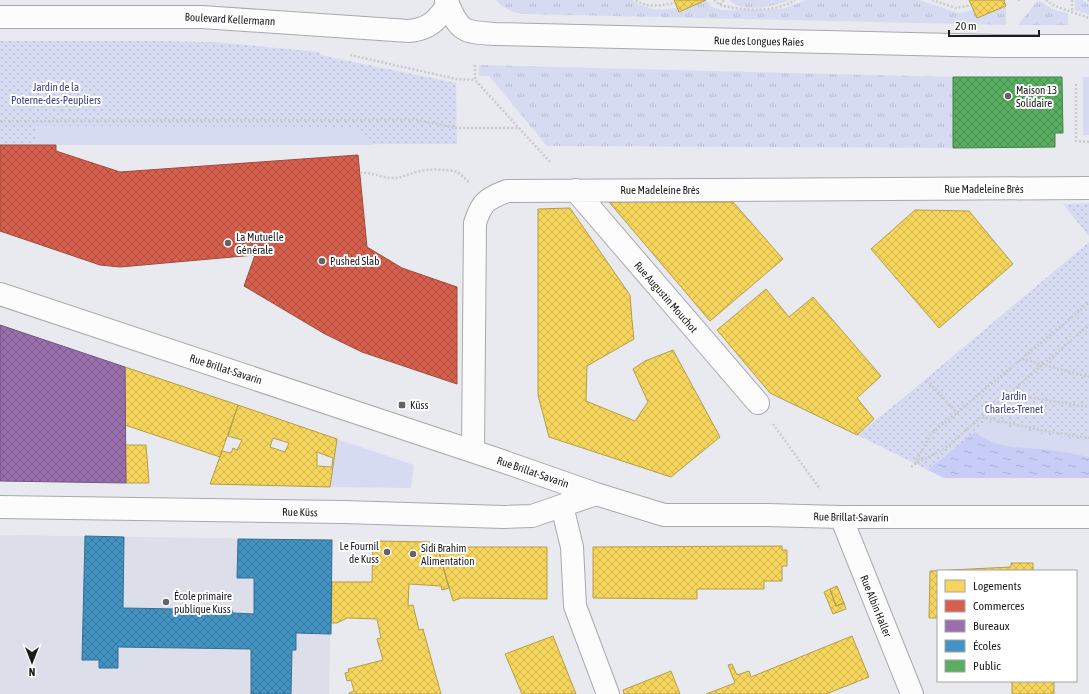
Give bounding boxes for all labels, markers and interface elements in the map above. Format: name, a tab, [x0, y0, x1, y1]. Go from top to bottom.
street label: Boulevard Kellermann	[184, 11, 276, 27]
scale bar	[949, 12, 1039, 38]
text: 20 m	[955, 19, 977, 33]
street label: Rue des Longues Raies	[714, 34, 804, 48]
park label: Jardin de la Poterne-des-Peupliers	[11, 81, 101, 106]
place label: Maison 13 Solidaire	[1016, 84, 1057, 109]
marker: Maison 13 Solidaire	[1003, 91, 1013, 101]
street label: Rue Madeleine Brès	[944, 183, 1024, 195]
street label: Rue Madeleine Brès	[620, 184, 700, 196]
place label: La Mutuelle Générale	[236, 231, 284, 256]
marker: La Mutuelle Générale	[223, 238, 233, 248]
place label: Pushed Slab	[330, 255, 379, 267]
marker: Pushed Slab	[317, 256, 327, 266]
street label: Rue Augustin Mouchot	[632, 259, 700, 335]
street label: Rue Brillat-Savarin	[188, 352, 264, 386]
park label: Jardin Charles-Trenet	[985, 390, 1043, 415]
place label: Küss	[410, 399, 428, 411]
marker: Küss	[397, 400, 407, 410]
street label: Rue Brillat-Savarin	[495, 454, 571, 490]
street label: Rue Küss	[282, 506, 318, 518]
street label: Rue Brillat-Savarin	[813, 510, 889, 524]
place label: Le Fournil de Kuss	[340, 540, 379, 565]
place label: Sidi Brahim Alimentation	[421, 542, 475, 567]
marker: Le Fournil de Kuss	[382, 547, 392, 557]
marker: Sidi Brahim Alimentation	[408, 549, 418, 559]
legend	[937, 570, 1077, 682]
street label: Rue Albin Haller	[858, 573, 894, 639]
text: Logements	[973, 579, 1021, 593]
place label: École primaire publique Kuss	[174, 590, 232, 615]
marker: École primaire publique Kuss	[161, 597, 171, 607]
text: Commerces	[973, 599, 1024, 613]
text: Bureaux	[973, 619, 1010, 633]
text: Écoles	[973, 639, 1001, 653]
north arrow	[12, 642, 52, 682]
text: Public	[973, 659, 1001, 673]
text: N	[29, 666, 35, 678]

